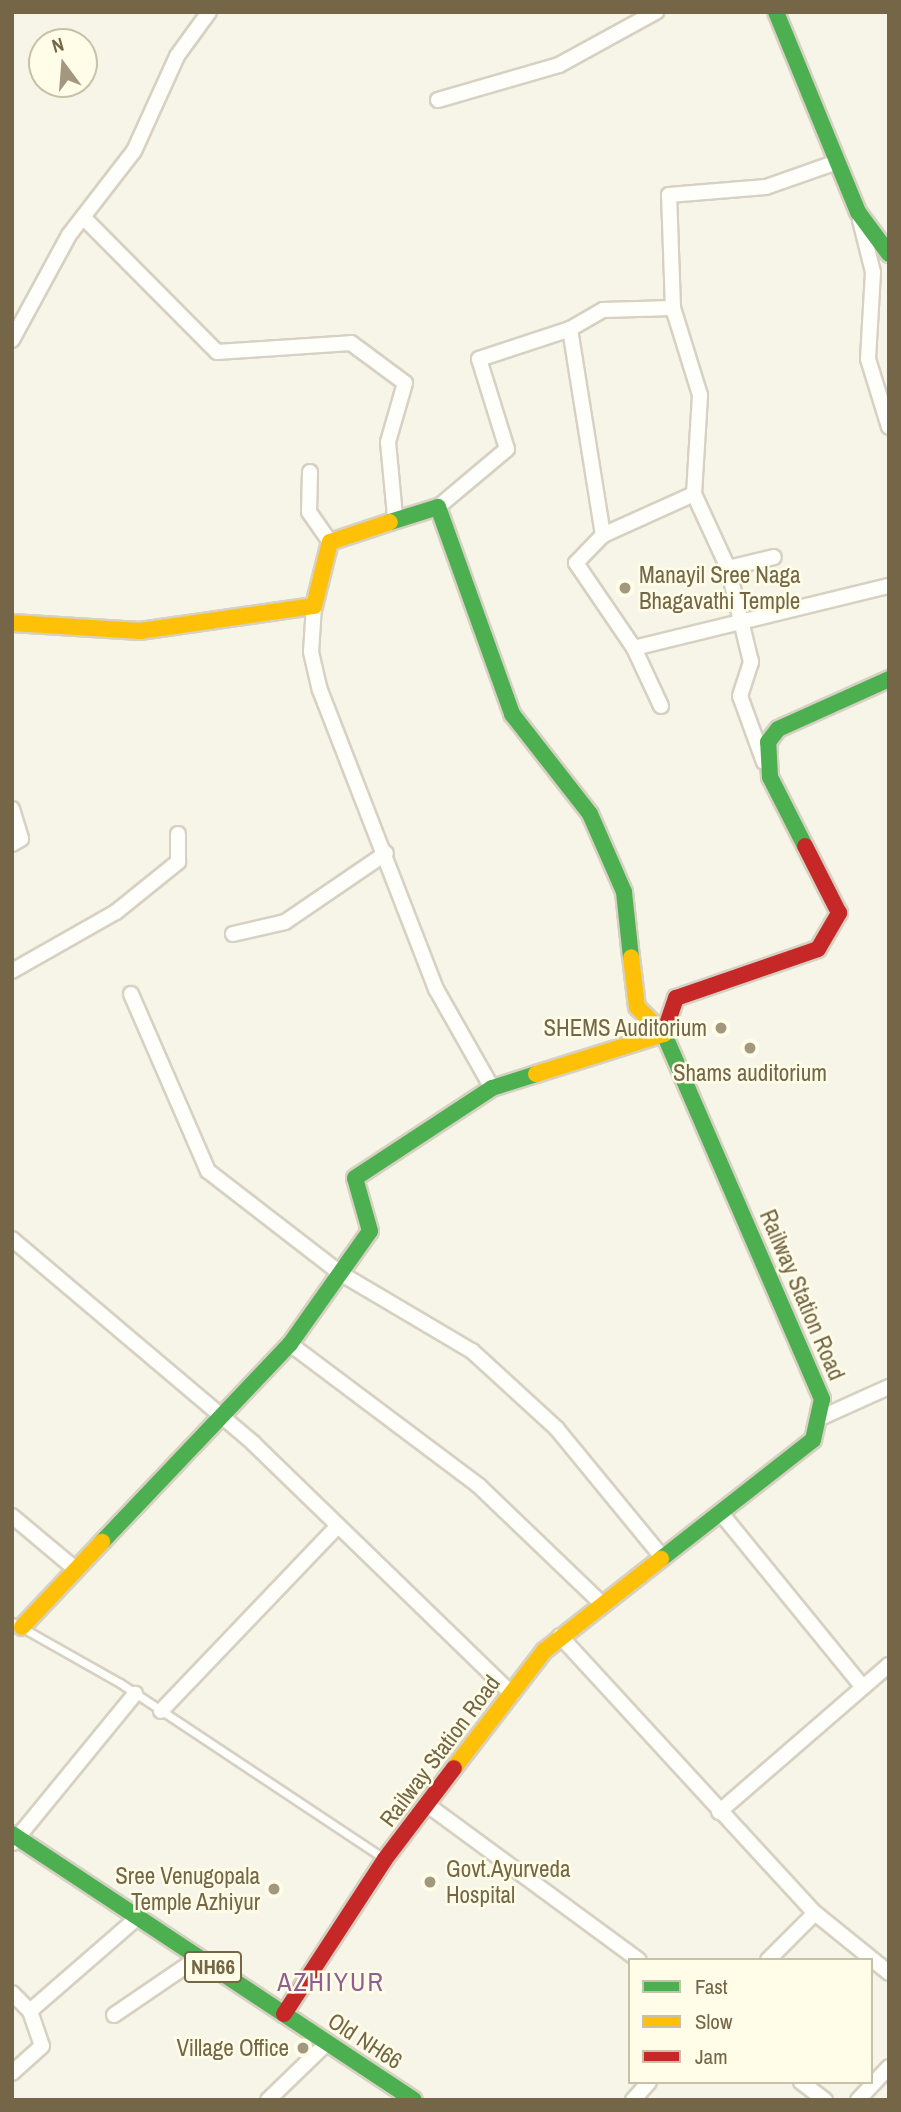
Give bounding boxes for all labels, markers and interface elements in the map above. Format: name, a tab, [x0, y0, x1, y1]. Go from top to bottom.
north arrow	[28, 28, 98, 98]
text: N	[49, 31, 67, 59]
place label: Manayil Sree Naga Bhagavathi Temple	[639, 561, 800, 615]
marker: Manayil Sree Naga Bhagavathi Temple	[617, 580, 633, 596]
place label: SHEMS Auditorium	[542, 1014, 707, 1042]
marker: SHEMS Auditorium	[713, 1020, 729, 1036]
marker: Shams auditorium	[742, 1040, 758, 1056]
place label: Shams auditorium	[673, 1059, 827, 1087]
street label: Railway Station Road	[754, 1206, 850, 1384]
street label: Railway Station Road	[374, 1670, 506, 1832]
place label: Govt.Ayurveda Hospital	[446, 1855, 570, 1909]
place label: Sree Venugopala Temple Azhiyur	[115, 1862, 260, 1916]
marker: Govt.Ayurveda Hospital	[420, 1872, 440, 1892]
marker: Sree Venugopala Temple Azhiyur	[266, 1881, 282, 1897]
road number: NH66	[183, 1950, 243, 1984]
legend	[628, 1958, 873, 2084]
district label: AZHIYUR	[278, 1966, 384, 1998]
text: Fast	[695, 1972, 728, 2001]
street label: Old NH66	[323, 2007, 407, 2075]
text: Slow	[695, 2007, 732, 2036]
place label: Village Office	[176, 2034, 289, 2062]
marker: Village Office	[295, 2040, 311, 2056]
text: Jam	[695, 2042, 728, 2071]

